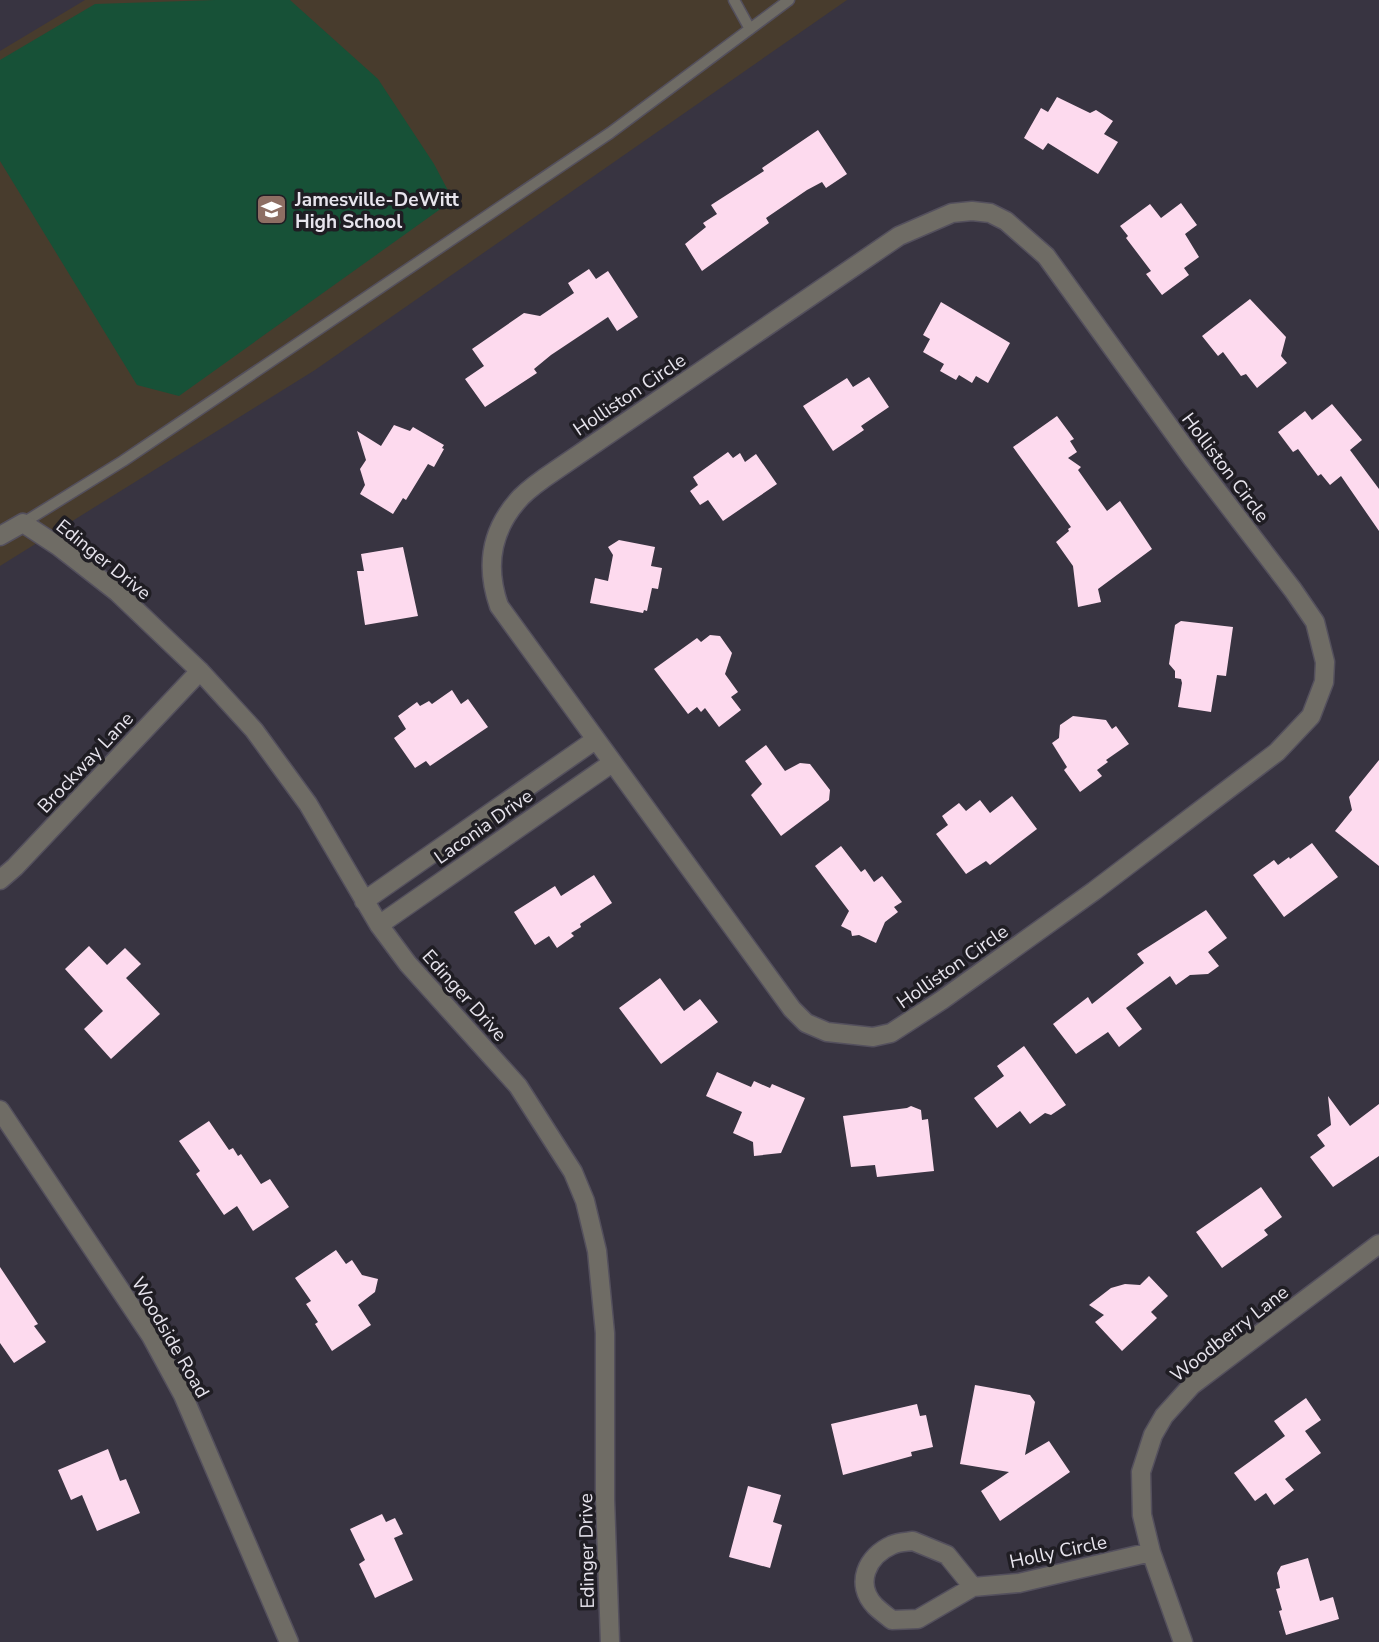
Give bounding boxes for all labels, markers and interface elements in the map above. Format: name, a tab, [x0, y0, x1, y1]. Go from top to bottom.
place label: Jamesville-DeWitt High School	[294, 187, 459, 235]
school or university icon: Jamesville-DeWitt High School	[255, 193, 289, 227]
street label: Holliston Circle	[568, 347, 691, 442]
street label: Holliston Circle	[1175, 408, 1275, 528]
street label: Edinger Drive	[50, 513, 156, 606]
street label: Brockway Lane	[32, 706, 139, 819]
street label: Laconia Drive	[429, 783, 538, 870]
street label: Holliston Circle	[892, 919, 1014, 1015]
street label: Edinger Drive	[416, 944, 512, 1047]
street label: Woodside Road	[125, 1272, 215, 1403]
street label: Woodberry Lane	[1165, 1279, 1294, 1388]
street label: Edinger Drive	[573, 1493, 601, 1609]
street label: Holly Circle	[1007, 1529, 1109, 1575]

